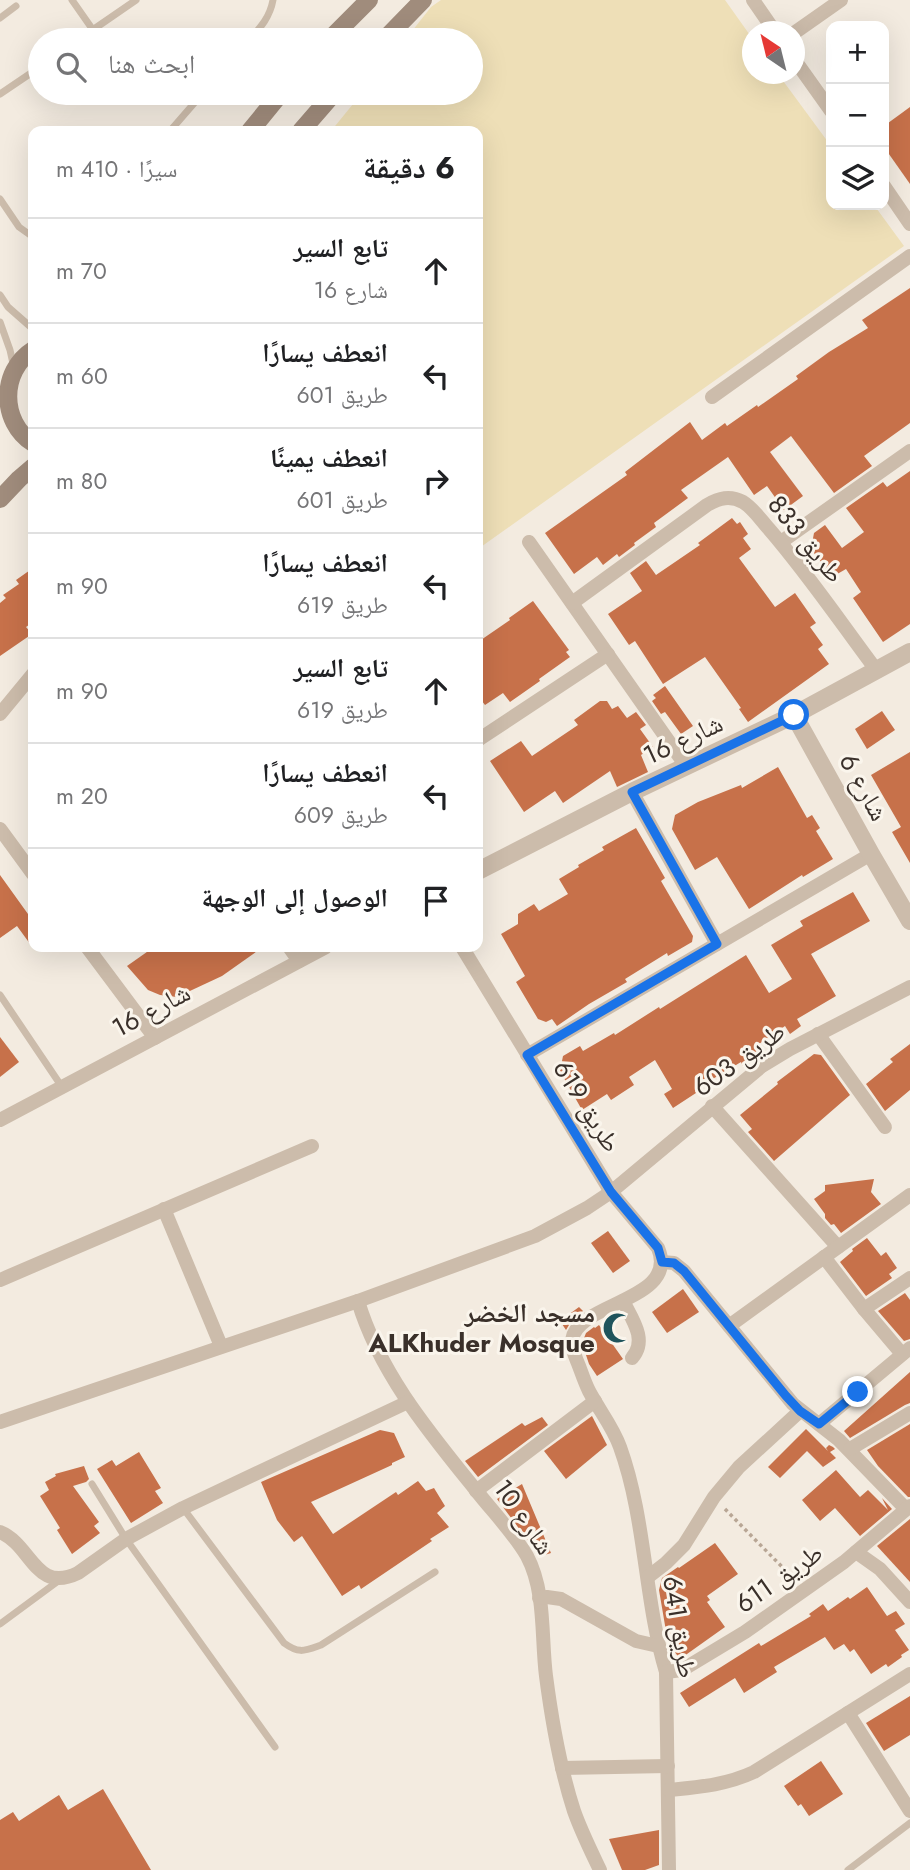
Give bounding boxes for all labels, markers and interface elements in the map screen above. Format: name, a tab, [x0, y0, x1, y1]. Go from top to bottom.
north arrow	[742, 21, 805, 84]
map controls	[826, 21, 889, 210]
button: +	[826, 21, 889, 84]
search box	[28, 28, 483, 105]
text: ابحث هنا	[108, 45, 195, 83]
icon: search	[52, 48, 90, 86]
button: −	[826, 84, 889, 147]
text: 6 دقيقة	[363, 146, 455, 189]
button: layers	[826, 147, 889, 210]
text: سيرًا · 410 m	[56, 152, 177, 186]
text: تابع السير	[293, 229, 388, 267]
icon: ahead	[417, 252, 455, 290]
text: 70 m	[56, 254, 107, 288]
text: شارع 16	[314, 273, 388, 307]
text: انعطف يسارًا	[262, 334, 388, 372]
icon: left	[417, 357, 455, 395]
text: 60 m	[56, 359, 108, 393]
text: طريق 601	[297, 378, 388, 412]
text: انعطف يمينًا	[270, 439, 388, 477]
icon: right	[417, 462, 455, 500]
text: 80 m	[56, 464, 107, 498]
text: طريق 601	[297, 483, 388, 517]
street label: طريق 833	[759, 487, 853, 591]
text: انعطف يسارًا	[262, 544, 388, 582]
icon: left	[417, 567, 455, 605]
text: 90 m	[56, 569, 108, 603]
text: طريق 619	[297, 588, 388, 622]
text: تابع السير	[293, 649, 388, 687]
icon: ahead	[417, 672, 455, 710]
text: 90 m	[56, 674, 108, 708]
text: طريق 619	[297, 693, 388, 727]
route start	[778, 699, 809, 730]
street label: شارع 16	[637, 704, 729, 774]
street label: شارع 6	[830, 746, 898, 828]
text: انعطف يسارًا	[262, 754, 388, 792]
icon: left	[417, 777, 455, 815]
text: 20 m	[56, 779, 108, 813]
text: طريق 609	[294, 798, 388, 832]
text: الوصول إلى الوجهة	[201, 879, 388, 917]
icon: arrive	[417, 882, 455, 920]
street label: شارع 16	[105, 974, 197, 1046]
street label: طريق 603	[685, 1013, 793, 1105]
street label: طريق 619	[544, 1052, 630, 1160]
place label: مسجد الخضر ALKhuder Mosque	[368, 1294, 595, 1362]
mosque icon: مسجد الخضر ALKhuder Mosque	[601, 1311, 635, 1345]
route end	[842, 1376, 873, 1407]
street label: شارع 10	[484, 1471, 564, 1563]
street label: طريق 611	[727, 1534, 831, 1622]
street label: طريق 641	[653, 1573, 707, 1681]

